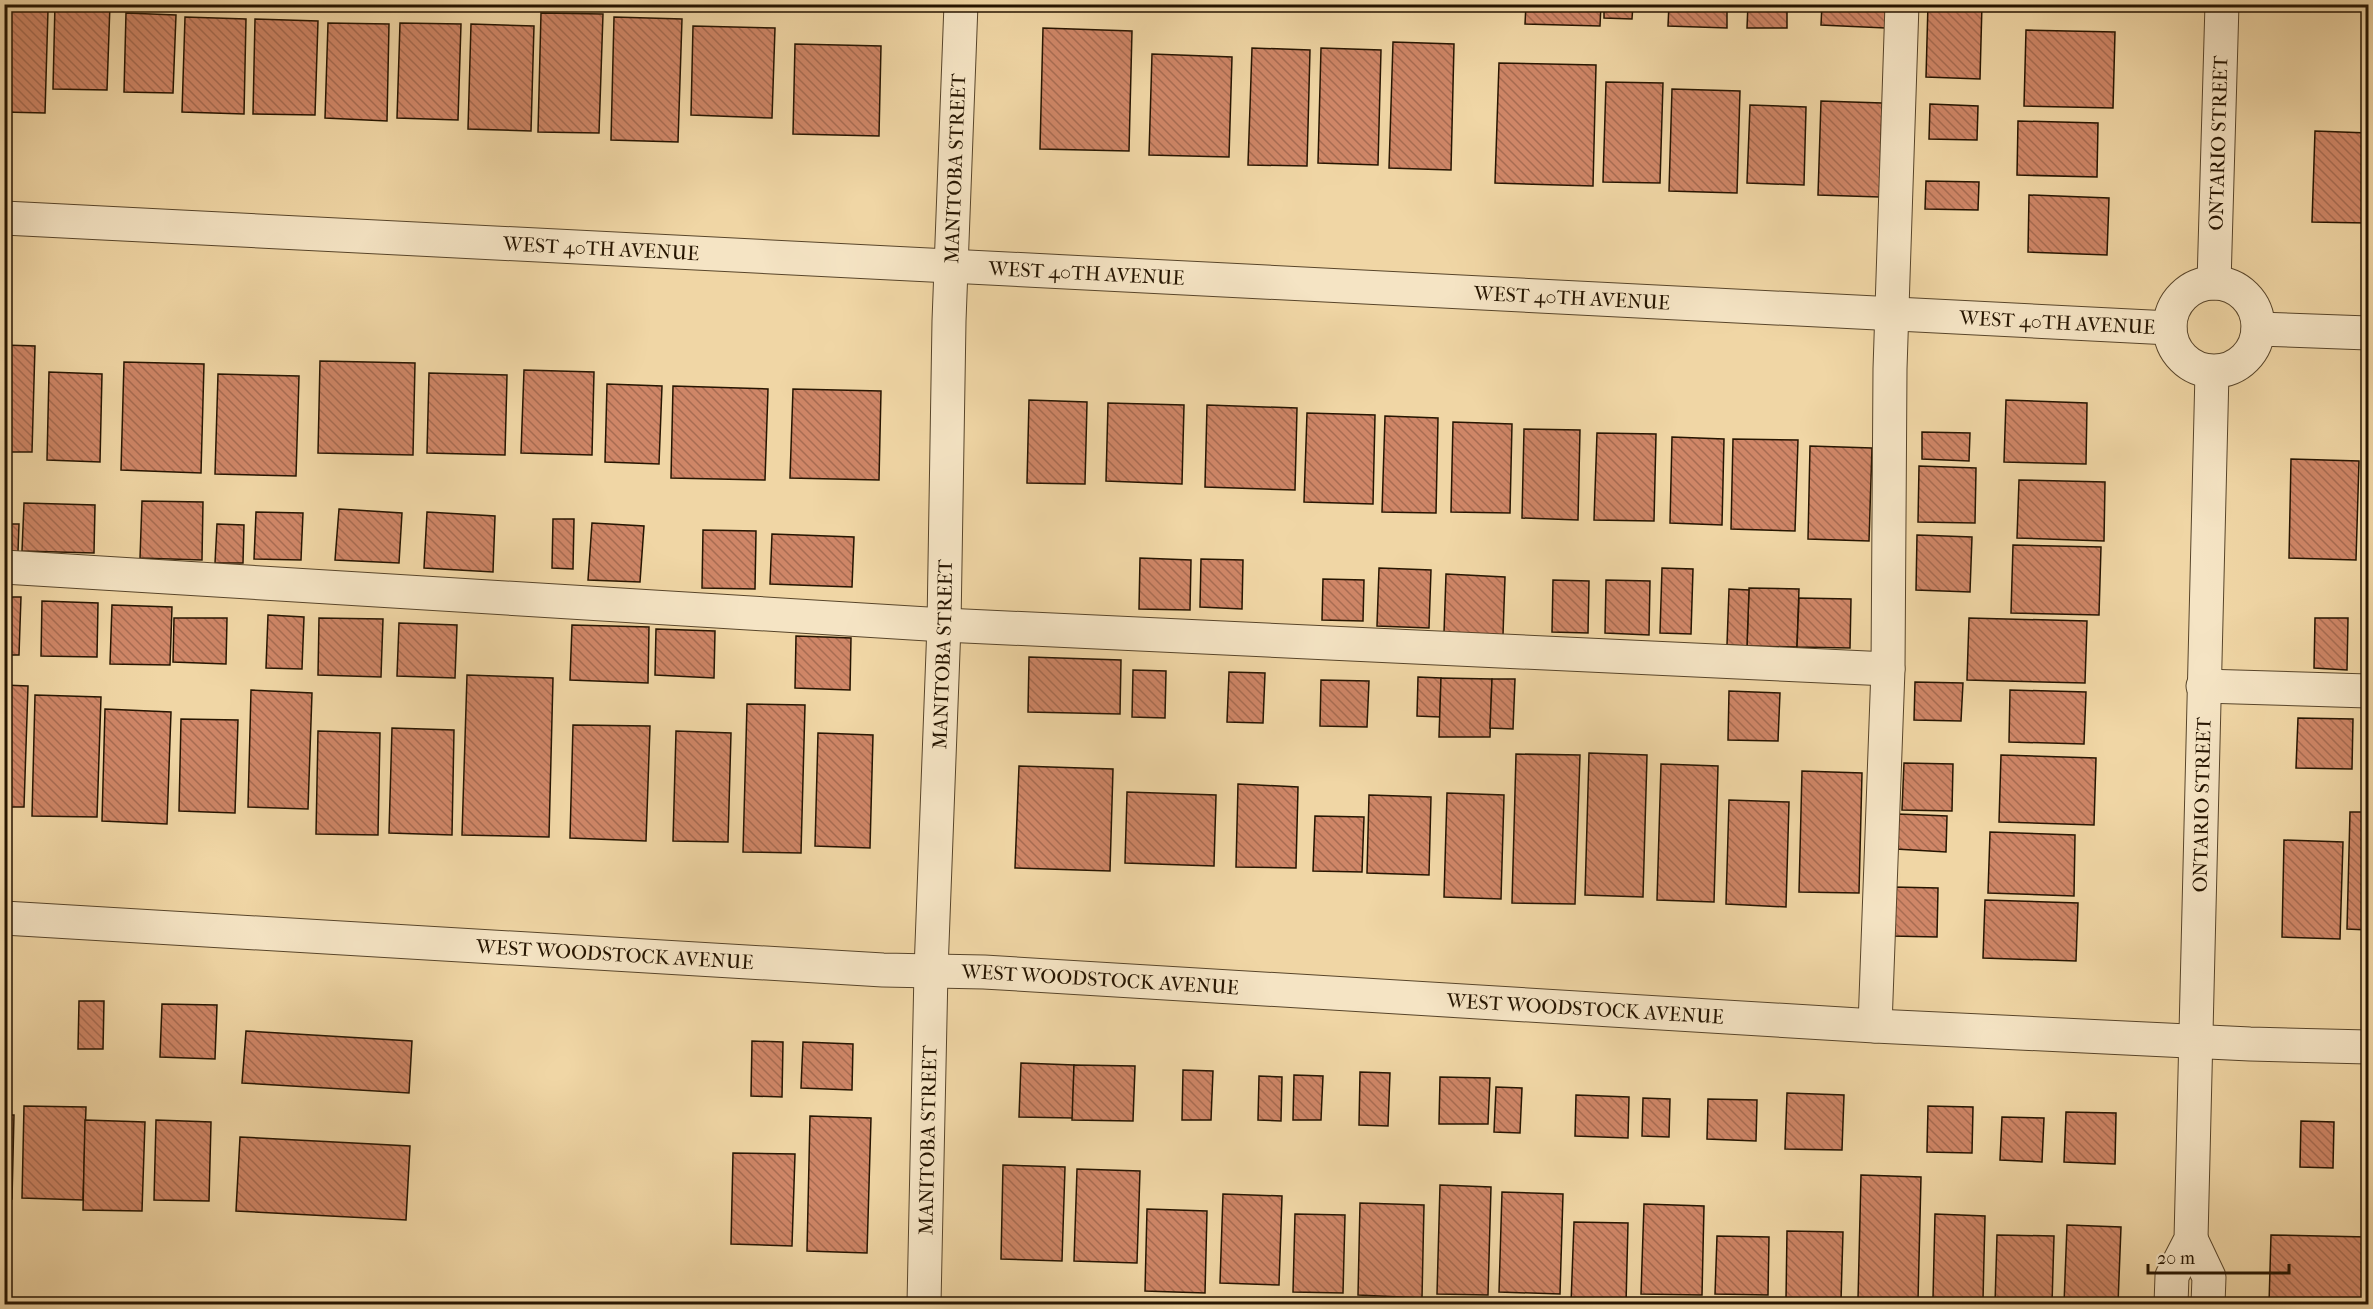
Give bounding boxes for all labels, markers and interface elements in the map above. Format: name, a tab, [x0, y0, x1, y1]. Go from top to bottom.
street label: ONTARIO STREET	[2204, 55, 2232, 231]
street label: MANITOBA STREET	[940, 73, 970, 264]
street label: WEST 40TH AVENUE	[502, 232, 700, 265]
street label: WEST 40TH AVENUE	[987, 256, 1185, 289]
street label: WEST 40TH AVENUE	[1472, 281, 1671, 314]
street label: WEST 40TH AVENUE	[1958, 306, 2156, 339]
street label: MANITOBA STREET	[928, 559, 957, 750]
street label: ONTARIO STREET	[2188, 716, 2215, 893]
street label: WEST WOODSTOCK AVENUE	[475, 934, 754, 974]
street label: WEST WOODSTOCK AVENUE	[960, 960, 1240, 999]
street label: WEST WOODSTOCK AVENUE	[1445, 989, 1725, 1028]
street label: MANITOBA STREET	[914, 1044, 941, 1235]
scale bar	[2148, 1237, 2289, 1275]
text: 20 m	[2157, 1248, 2195, 1269]

